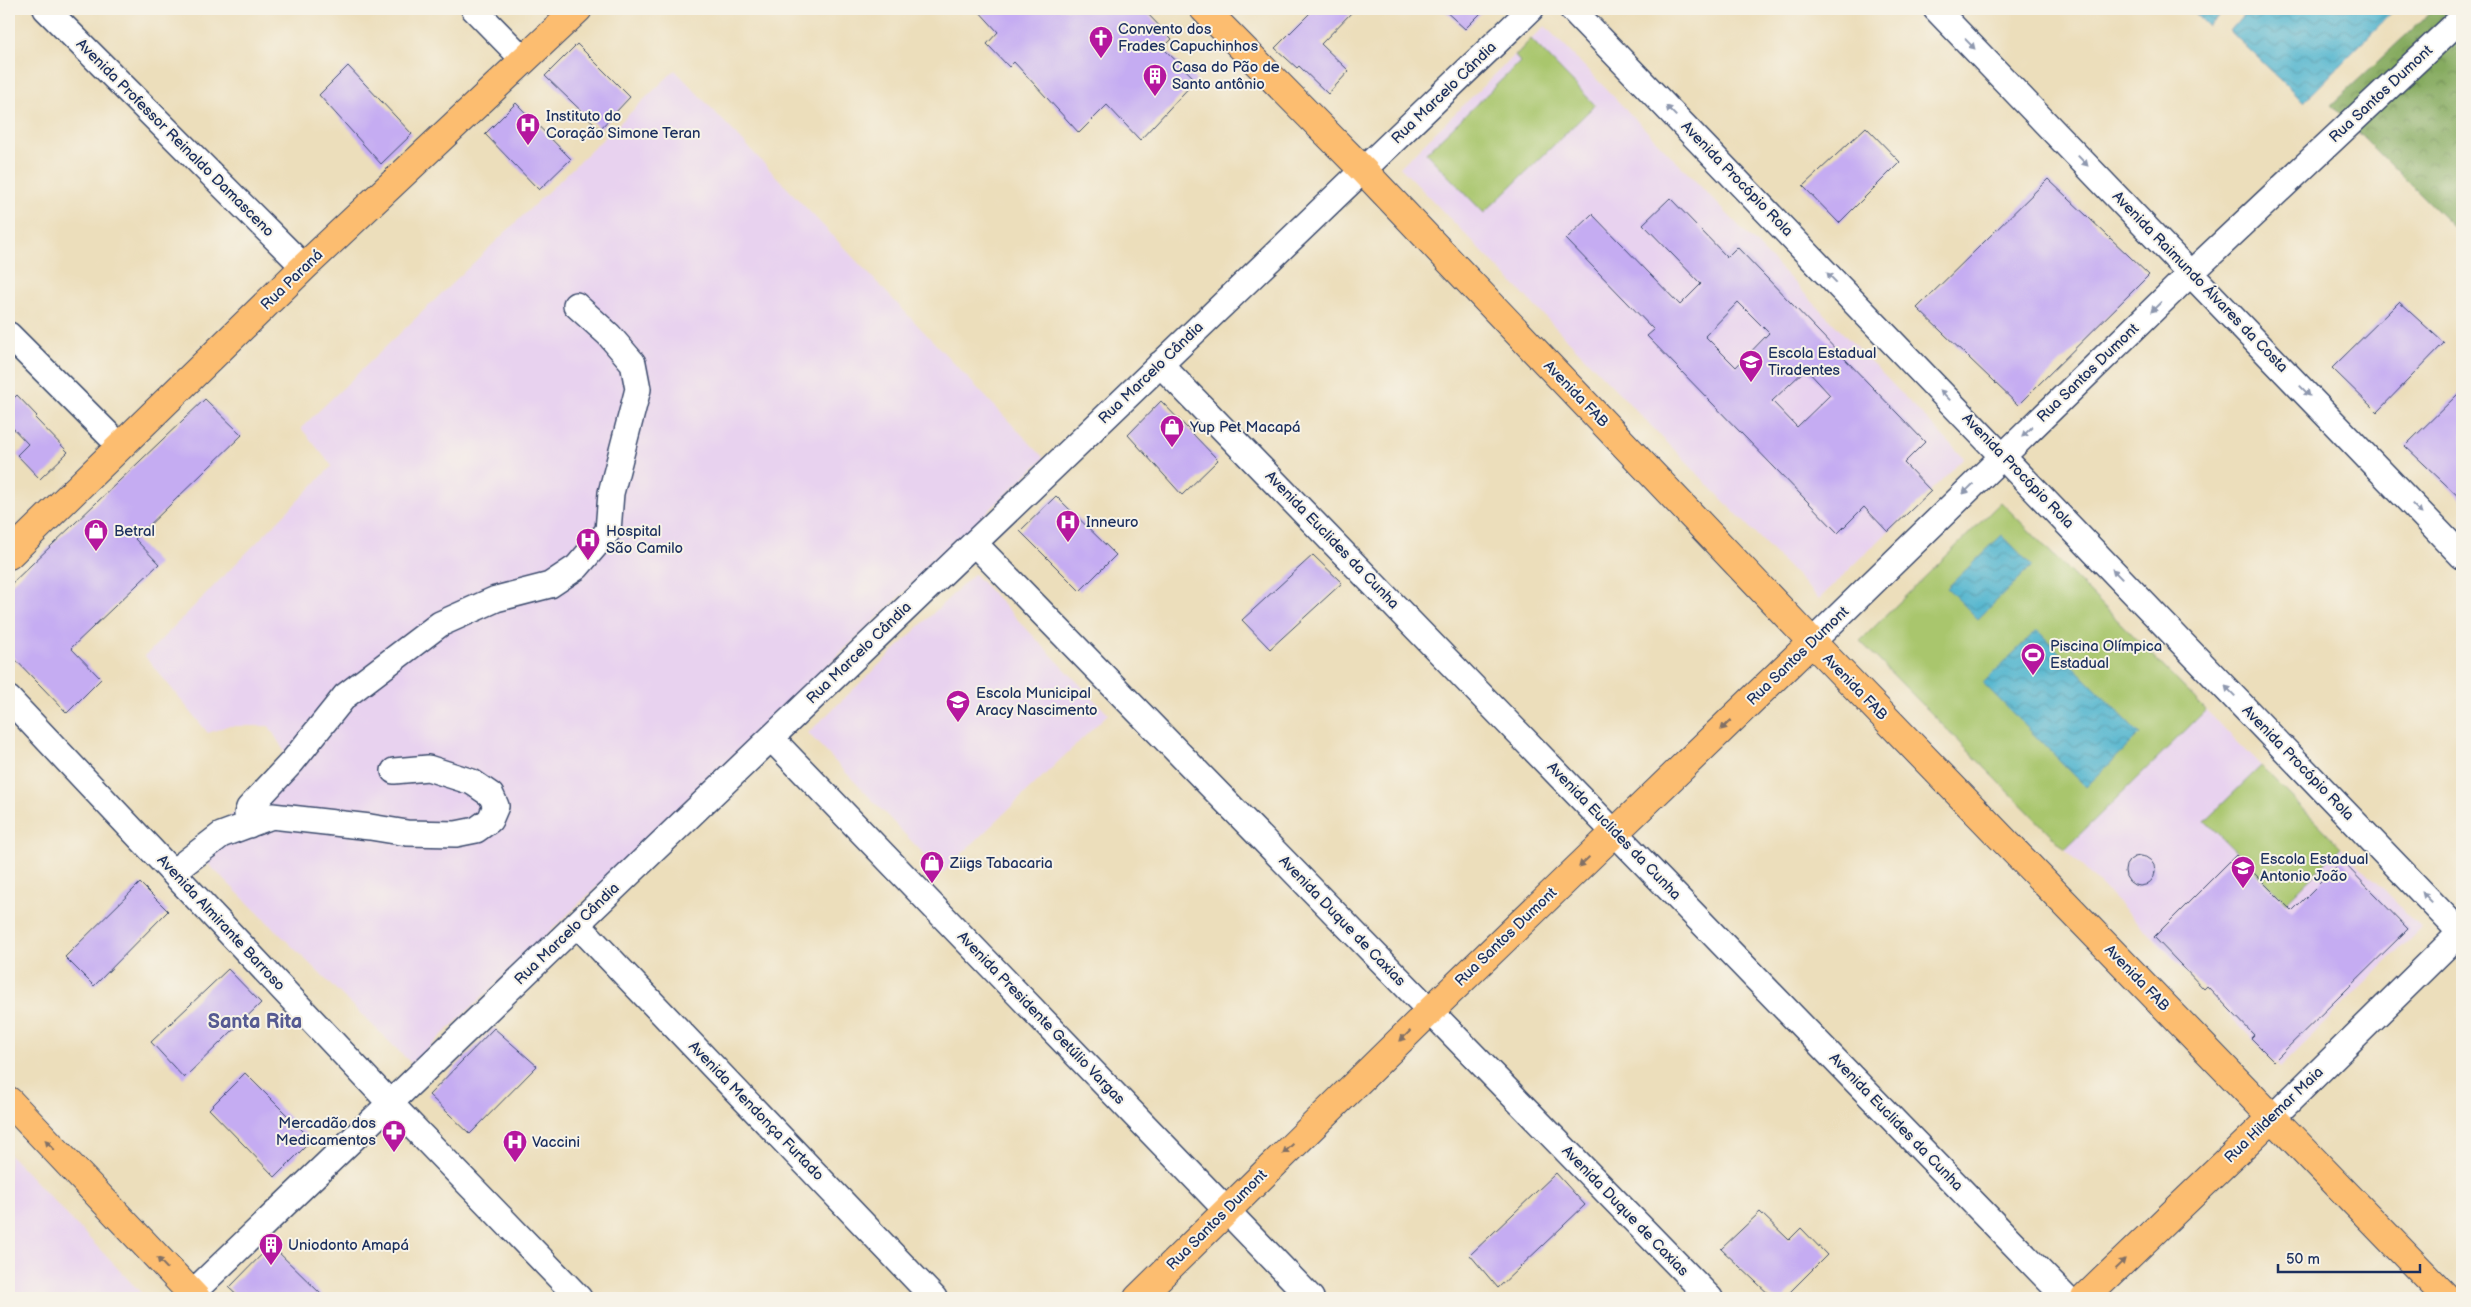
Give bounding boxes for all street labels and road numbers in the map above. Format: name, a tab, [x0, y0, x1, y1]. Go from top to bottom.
street label: Avenida Professor Reinaldo Damasceno	[72, 35, 278, 241]
street label: Rua Marcelo Cândia	[1387, 38, 1501, 148]
street label: Rua Santos Dumont	[2325, 41, 2437, 147]
street label: Avenida Procópio Rola	[1677, 117, 1797, 241]
street label: Avenida Raimundo Álvares da Costa	[2108, 187, 2292, 377]
street label: Rua Paraná	[257, 246, 327, 314]
street label: Rua Marcelo Cândia	[1094, 318, 1208, 428]
street label: Rua Santos Dumont	[2033, 319, 2143, 427]
street label: Avenida FAB	[1539, 357, 1613, 431]
street label: Avenida Procópio Rola	[1958, 409, 2078, 533]
street label: Avenida Euclides da Cunha	[1261, 467, 1403, 613]
street label: Rua Marcelo Cândia	[802, 598, 916, 708]
street label: Rua Santos Dumont	[1743, 602, 1853, 710]
street label: Avenida FAB	[1818, 650, 1892, 724]
street label: Avenida Procópio Rola	[2238, 701, 2358, 825]
street label: Avenida Euclides da Cunha	[1543, 758, 1685, 904]
street label: Avenida Almirante Barroso	[153, 851, 289, 995]
street label: Avenida Duque de Caxias	[1275, 852, 1410, 991]
street label: Rua Marcelo Cândia	[510, 879, 624, 989]
street label: Rua Santos Dumont	[1451, 883, 1561, 991]
street label: Avenida Presidente Getúlio Vargas	[953, 927, 1129, 1109]
street label: Avenida FAB	[2100, 941, 2174, 1015]
street label: Avenida Mendonça Furtado	[684, 1037, 828, 1185]
street label: Avenida Euclides da Cunha	[1825, 1049, 1967, 1195]
street label: Rua Hildemar Maia	[2220, 1063, 2328, 1167]
street label: Avenida Duque de Caxias	[1558, 1142, 1693, 1281]
street label: Rua Santos Dumont	[1163, 1165, 1272, 1274]

